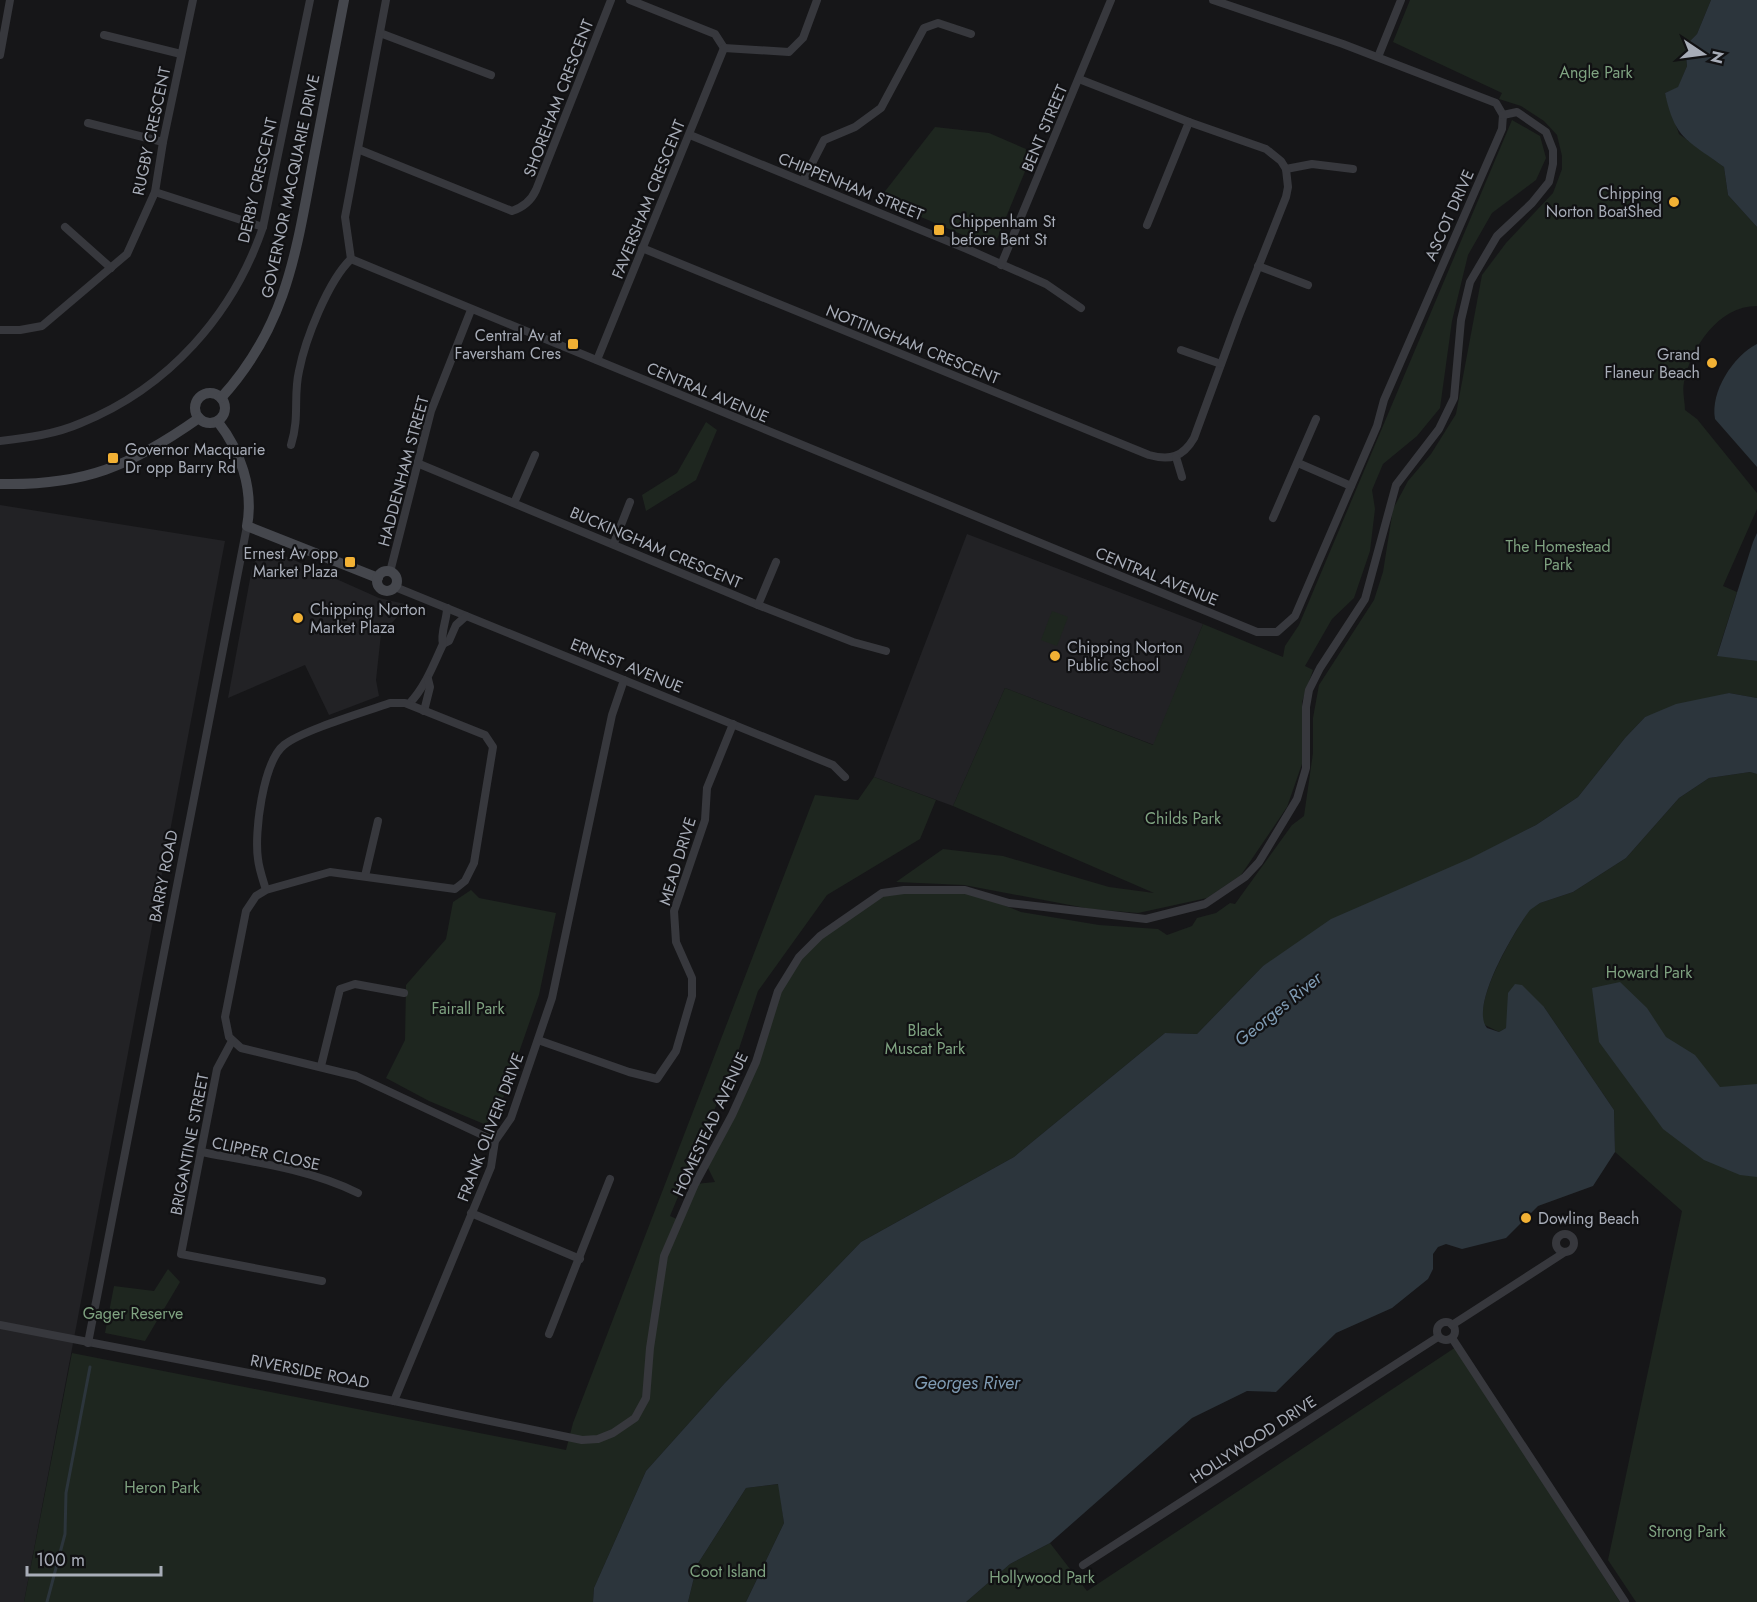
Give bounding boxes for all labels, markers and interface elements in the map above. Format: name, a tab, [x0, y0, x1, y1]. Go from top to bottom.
street label: SHOREHAM CRESCENT	[518, 15, 599, 180]
north arrow	[1673, 24, 1733, 84]
text: N	[1704, 48, 1730, 66]
park label: Angle Park	[1559, 61, 1634, 84]
street label: RUGBY CRESCENT	[127, 64, 176, 197]
street label: GOVERNOR MACQUARIE DRIVE	[255, 72, 325, 300]
street label: BENT STREET	[1016, 81, 1073, 175]
street label: DERBY CRESCENT	[232, 115, 283, 245]
street label: FAVERSHAM CRESCENT	[606, 116, 691, 282]
street label: CHIPPENHAM STREET	[775, 147, 928, 226]
street label: ASCOT DRIVE	[1419, 166, 1480, 265]
place label: Chipping Norton BoatShed	[1546, 182, 1662, 223]
marker: Chipping Norton BoatShed	[1667, 195, 1681, 209]
place label: Chippenham St before Bent St	[951, 210, 1056, 251]
marker: Chippenham St before Bent St	[932, 223, 946, 237]
street label: NOTTINGHAM CRESCENT	[823, 299, 1004, 390]
place label: Central Av at Faversham Cres	[455, 324, 561, 365]
marker: Central Av at Faversham Cres	[566, 337, 580, 351]
place label: Grand Flaneur Beach	[1604, 343, 1700, 384]
street label: CENTRAL AVENUE	[643, 356, 772, 429]
marker: Grand Flaneur Beach	[1705, 356, 1719, 370]
street label: HADDENHAM STREET	[372, 393, 435, 549]
place label: Governor Macquarie Dr opp Barry Rd	[125, 438, 265, 479]
marker: Governor Macquarie Dr opp Barry Rd	[106, 451, 120, 465]
street label: BUCKINGHAM CRESCENT	[566, 501, 746, 594]
park label: The Homestead Park	[1505, 535, 1611, 576]
street label: CENTRAL AVENUE	[1092, 541, 1222, 612]
place label: Ernest Av opp Market Plaza	[243, 542, 338, 583]
marker: Ernest Av opp Market Plaza	[343, 555, 357, 569]
place label: Chipping Norton Market Plaza	[310, 598, 426, 639]
marker: Chipping Norton Market Plaza	[291, 611, 305, 625]
street label: ERNEST AVENUE	[567, 632, 687, 699]
place label: Chipping Norton Public School	[1067, 636, 1183, 677]
marker: Chipping Norton Public School	[1048, 649, 1062, 663]
park label: Childs Park	[1145, 807, 1222, 830]
street label: MEAD DRIVE	[653, 814, 702, 908]
street label: BARRY ROAD	[143, 828, 184, 924]
park label: Howard Park	[1606, 961, 1693, 984]
water label: Georges River	[1229, 965, 1328, 1052]
park label: Fairall Park	[431, 997, 506, 1020]
park label: Black Muscat Park	[885, 1019, 966, 1060]
street label: HOMESTEAD AVENUE	[667, 1048, 754, 1200]
street label: FRANK OLIVERI DRIVE	[451, 1049, 529, 1205]
street label: BRIGANTINE STREET	[164, 1071, 215, 1217]
street label: CLIPPER CLOSE	[210, 1131, 322, 1176]
place label: Dowling Beach	[1538, 1207, 1639, 1230]
marker: Dowling Beach	[1519, 1211, 1533, 1225]
park label: Gager Reserve	[83, 1302, 183, 1325]
street label: RIVERSIDE ROAD	[248, 1349, 372, 1394]
water label: Georges River	[914, 1370, 1021, 1396]
street label: HOLLYWOOD DRIVE	[1186, 1390, 1321, 1489]
park label: Heron Park	[124, 1476, 201, 1499]
park label: Strong Park	[1648, 1520, 1727, 1543]
scale bar	[27, 1539, 160, 1577]
text: 100 m	[36, 1547, 85, 1573]
park label: Coot Island	[690, 1560, 766, 1583]
park label: Hollywood Park	[989, 1566, 1096, 1589]

